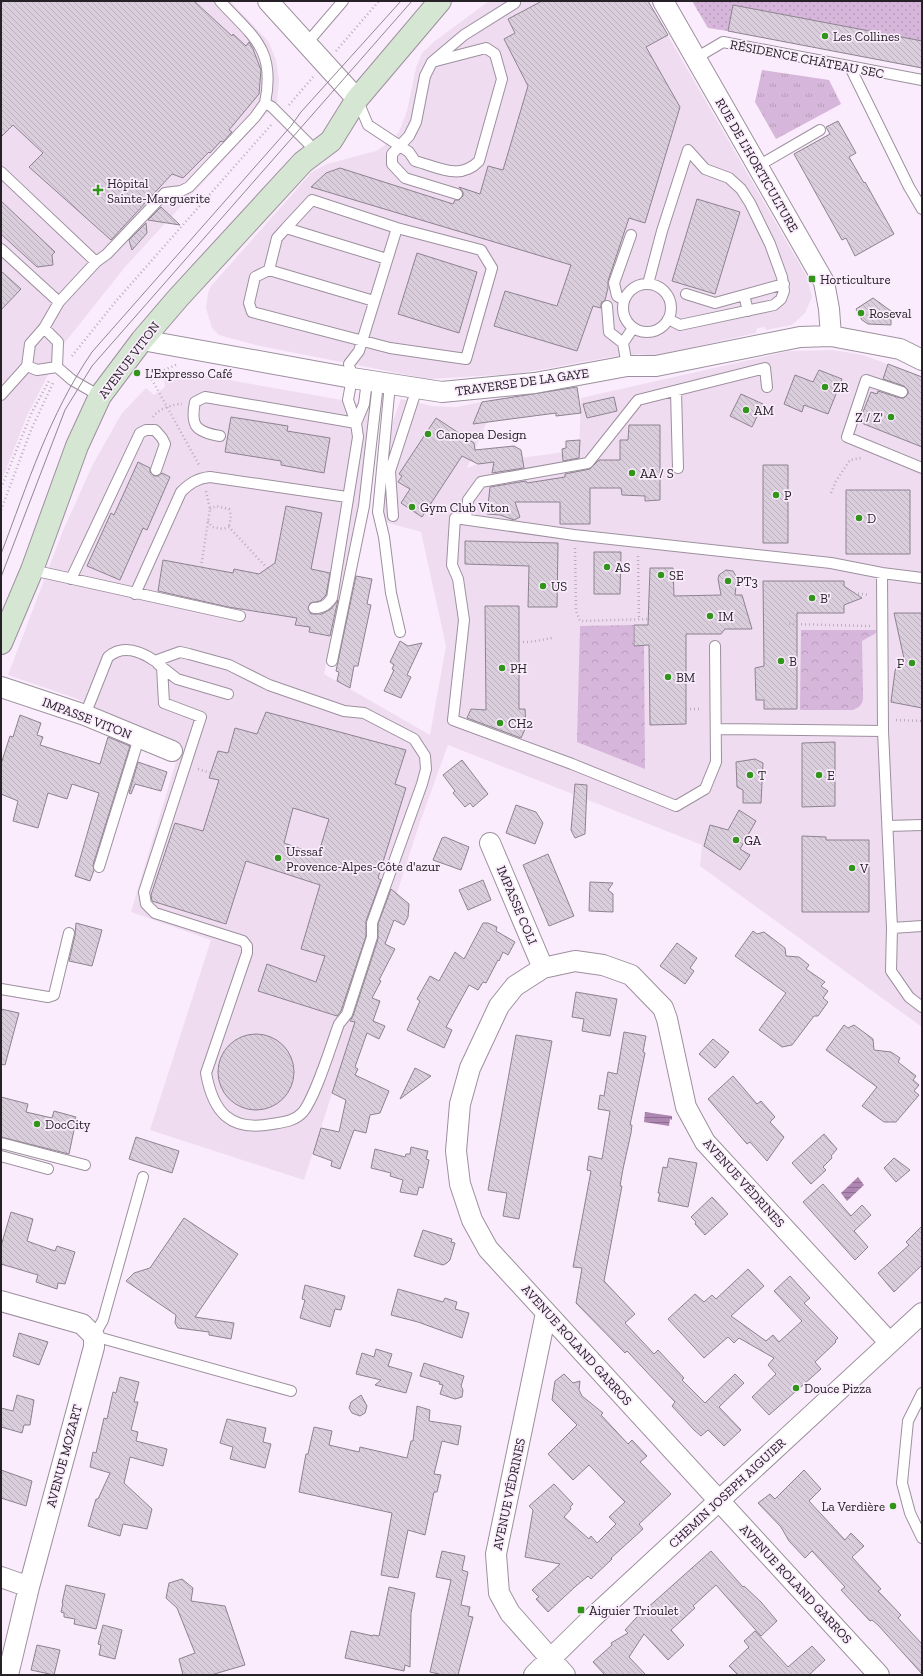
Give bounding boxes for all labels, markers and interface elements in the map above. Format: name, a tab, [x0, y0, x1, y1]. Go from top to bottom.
place label: Les Collines	[833, 29, 900, 44]
marker: Les Collines	[820, 31, 830, 41]
street label: RÉSIDENCE CHÂTEAU SEC	[729, 37, 885, 81]
street label: RUE DE L'HORTICULTURE	[712, 95, 802, 235]
place label: Hôpital Sainte-Marguerite	[107, 176, 210, 206]
marker: Hôpital Sainte-Marguerite	[92, 184, 104, 196]
place label: Horticulture	[820, 272, 891, 287]
marker: Horticulture	[807, 274, 817, 284]
place label: Roseval	[869, 306, 912, 321]
marker: Roseval	[856, 308, 866, 318]
street label: AVENUE VITON	[95, 318, 163, 401]
street label: TRAVERSE DE LA GAYE	[454, 365, 590, 399]
place label: L'Expresso Café	[145, 366, 232, 381]
marker: L'Expresso Café	[132, 368, 142, 378]
place label: ZR	[833, 380, 849, 395]
marker: ZR	[820, 382, 830, 392]
place label: AM	[754, 403, 774, 418]
marker: AM	[741, 405, 751, 415]
place label: Z / Z'	[855, 410, 883, 425]
marker: Z / Z'	[886, 412, 896, 422]
place label: Canopea Design	[436, 427, 527, 442]
marker: Canopea Design	[423, 429, 433, 439]
place label: AA / S	[640, 466, 674, 481]
marker: AA / S	[627, 468, 637, 478]
place label: P	[784, 488, 792, 503]
marker: P	[771, 490, 781, 500]
place label: Gym Club Viton	[420, 500, 510, 515]
marker: Gym Club Viton	[407, 502, 417, 512]
place label: D	[867, 511, 876, 526]
marker: D	[854, 513, 864, 523]
place label: AS	[615, 560, 630, 575]
marker: AS	[602, 562, 612, 572]
place label: SE	[669, 568, 684, 583]
marker: SE	[656, 570, 666, 580]
place label: PT3	[736, 574, 758, 589]
marker: PT3	[723, 576, 733, 586]
place label: US	[551, 579, 567, 594]
marker: US	[538, 581, 548, 591]
place label: B'	[820, 591, 830, 606]
marker: B'	[807, 593, 817, 603]
place label: IM	[718, 609, 734, 624]
marker: IM	[705, 611, 715, 621]
place label: B	[789, 654, 797, 669]
marker: B	[776, 656, 786, 666]
place label: F	[897, 656, 904, 671]
marker: F	[907, 658, 917, 668]
place label: PH	[510, 661, 527, 676]
marker: PH	[497, 663, 507, 673]
place label: BM	[676, 670, 695, 685]
marker: BM	[663, 672, 673, 682]
street label: IMPASSE VITON	[40, 694, 134, 742]
place label: CH2	[508, 716, 533, 731]
marker: CH2	[495, 718, 505, 728]
place label: T	[758, 768, 766, 783]
place label: E	[827, 768, 835, 783]
marker: T	[745, 770, 755, 780]
marker: E	[814, 770, 824, 780]
place label: GA	[744, 833, 762, 848]
marker: GA	[731, 835, 741, 845]
place label: Urssaf Provence-Alpes-Côte d'azur	[286, 844, 440, 874]
marker: Urssaf Provence-Alpes-Côte d'azur	[273, 853, 283, 863]
place label: V	[859, 861, 869, 876]
street label: IMPASSE COLI	[494, 863, 540, 947]
marker: V	[847, 863, 857, 873]
place label: DocCity	[45, 1117, 91, 1132]
marker: DocCity	[32, 1119, 42, 1129]
street label: AVENUE VÉDRINES	[700, 1136, 788, 1230]
street label: AVENUE ROLAND GARROS	[519, 1282, 635, 1408]
place label: Douce Pizza	[804, 1381, 872, 1396]
marker: Douce Pizza	[791, 1383, 801, 1393]
street label: AVENUE MOZART	[43, 1403, 85, 1509]
street label: CHEMIN JOSEPH AIGUIER	[666, 1435, 788, 1551]
street label: AVENUE VÉDRINES	[490, 1437, 528, 1551]
place label: La Verdière	[822, 1499, 885, 1514]
marker: La Verdière	[888, 1501, 898, 1511]
street label: AVENUE ROLAND GARROS	[737, 1521, 855, 1647]
place label: Aiguier Trioulet	[589, 1603, 679, 1618]
marker: Aiguier Trioulet	[576, 1605, 586, 1615]

